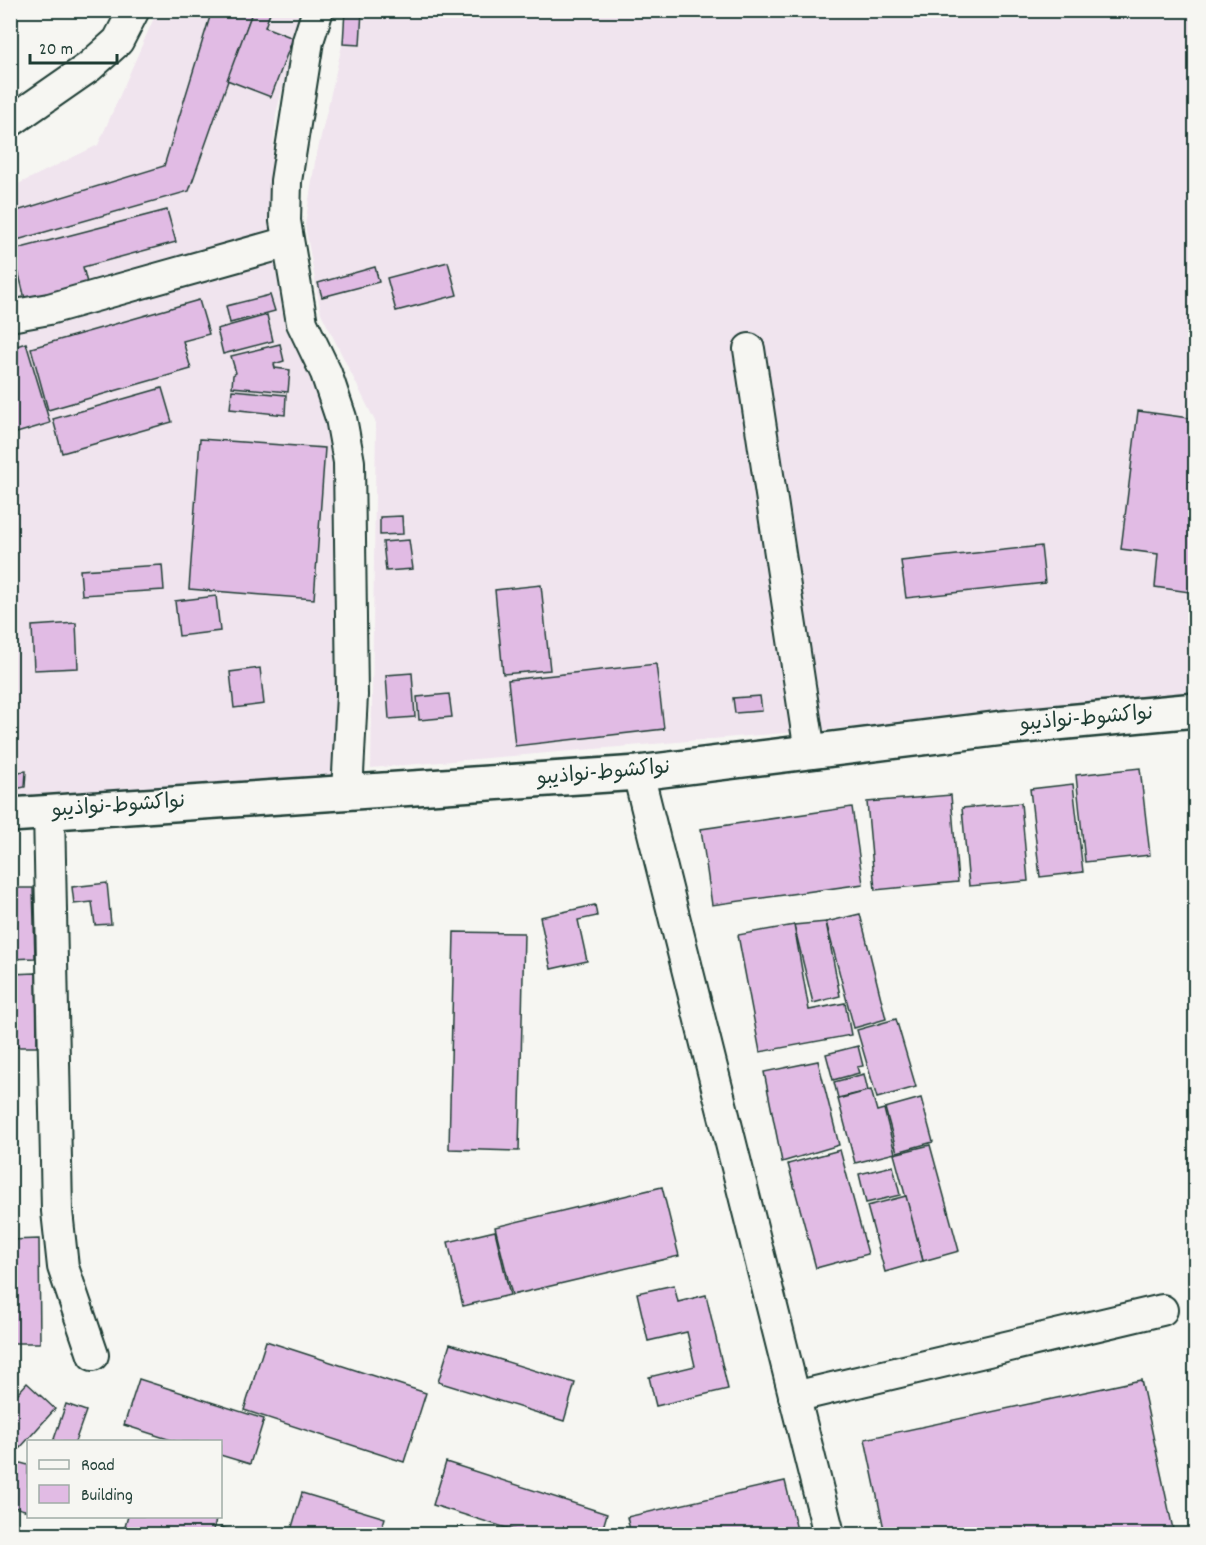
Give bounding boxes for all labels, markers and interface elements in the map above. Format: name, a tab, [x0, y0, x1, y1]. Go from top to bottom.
scale bar	[30, 27, 117, 65]
text: 20 m	[39, 38, 73, 63]
street label: نواكشوط-نواذيبو	[1017, 699, 1156, 741]
street label: نواكشوط-نواذيبو	[534, 753, 673, 795]
street label: نواكشوط-نواذيبو	[50, 787, 187, 827]
legend	[27, 1440, 222, 1518]
text: Road	[81, 1454, 115, 1479]
text: Building	[81, 1484, 133, 1509]

